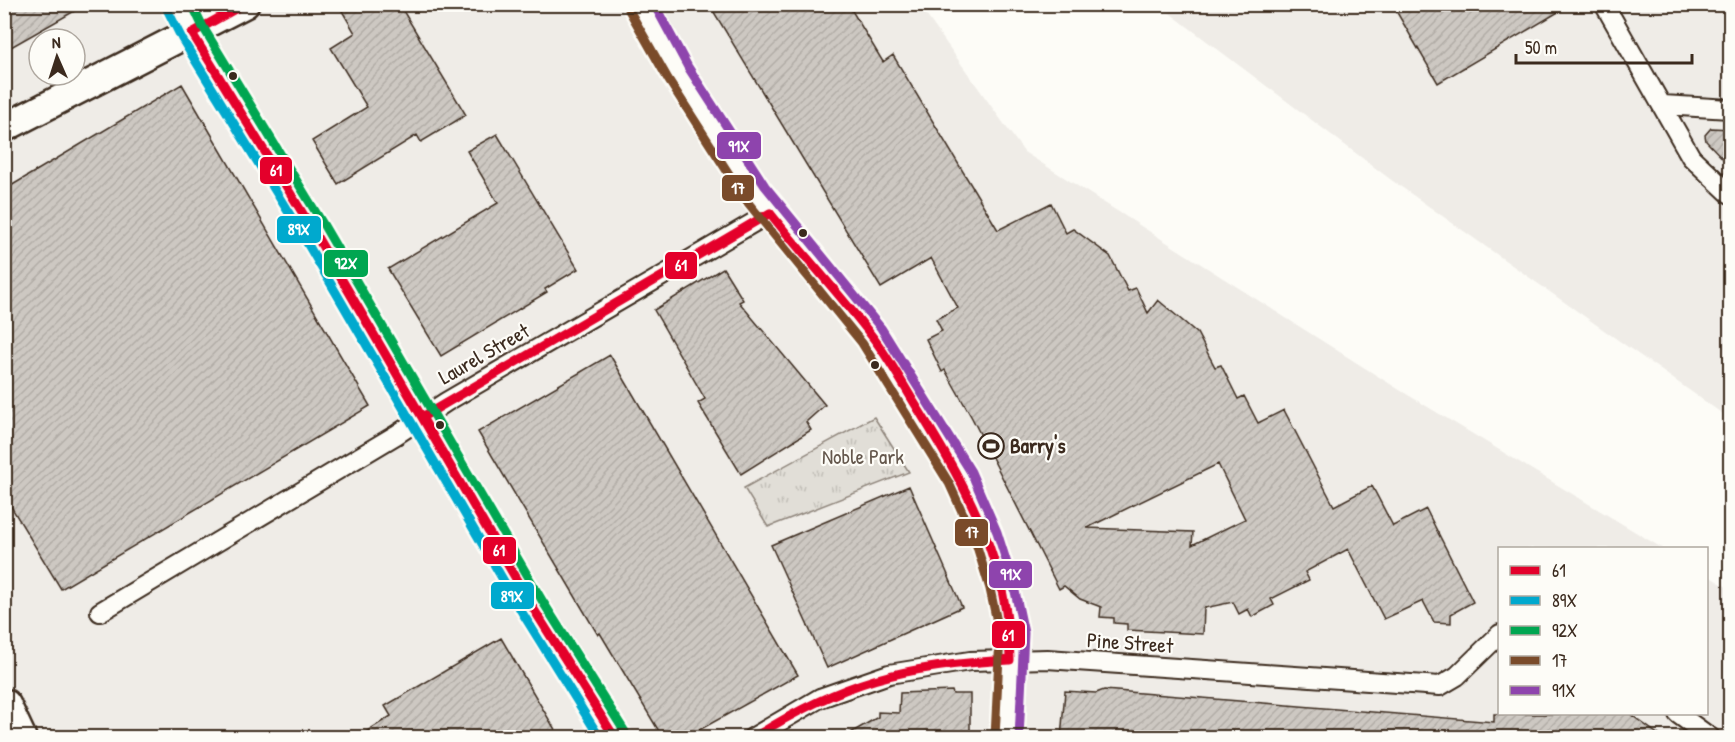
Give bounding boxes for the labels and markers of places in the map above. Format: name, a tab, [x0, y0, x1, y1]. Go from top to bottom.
unlabelled marker	[227, 70, 239, 82]
unlabelled marker	[797, 227, 809, 239]
unlabelled marker	[869, 359, 881, 371]
unlabelled marker	[434, 419, 446, 431]
sports icon: Barry's	[976, 431, 1006, 461]
place label: Barry's	[1010, 431, 1065, 461]

